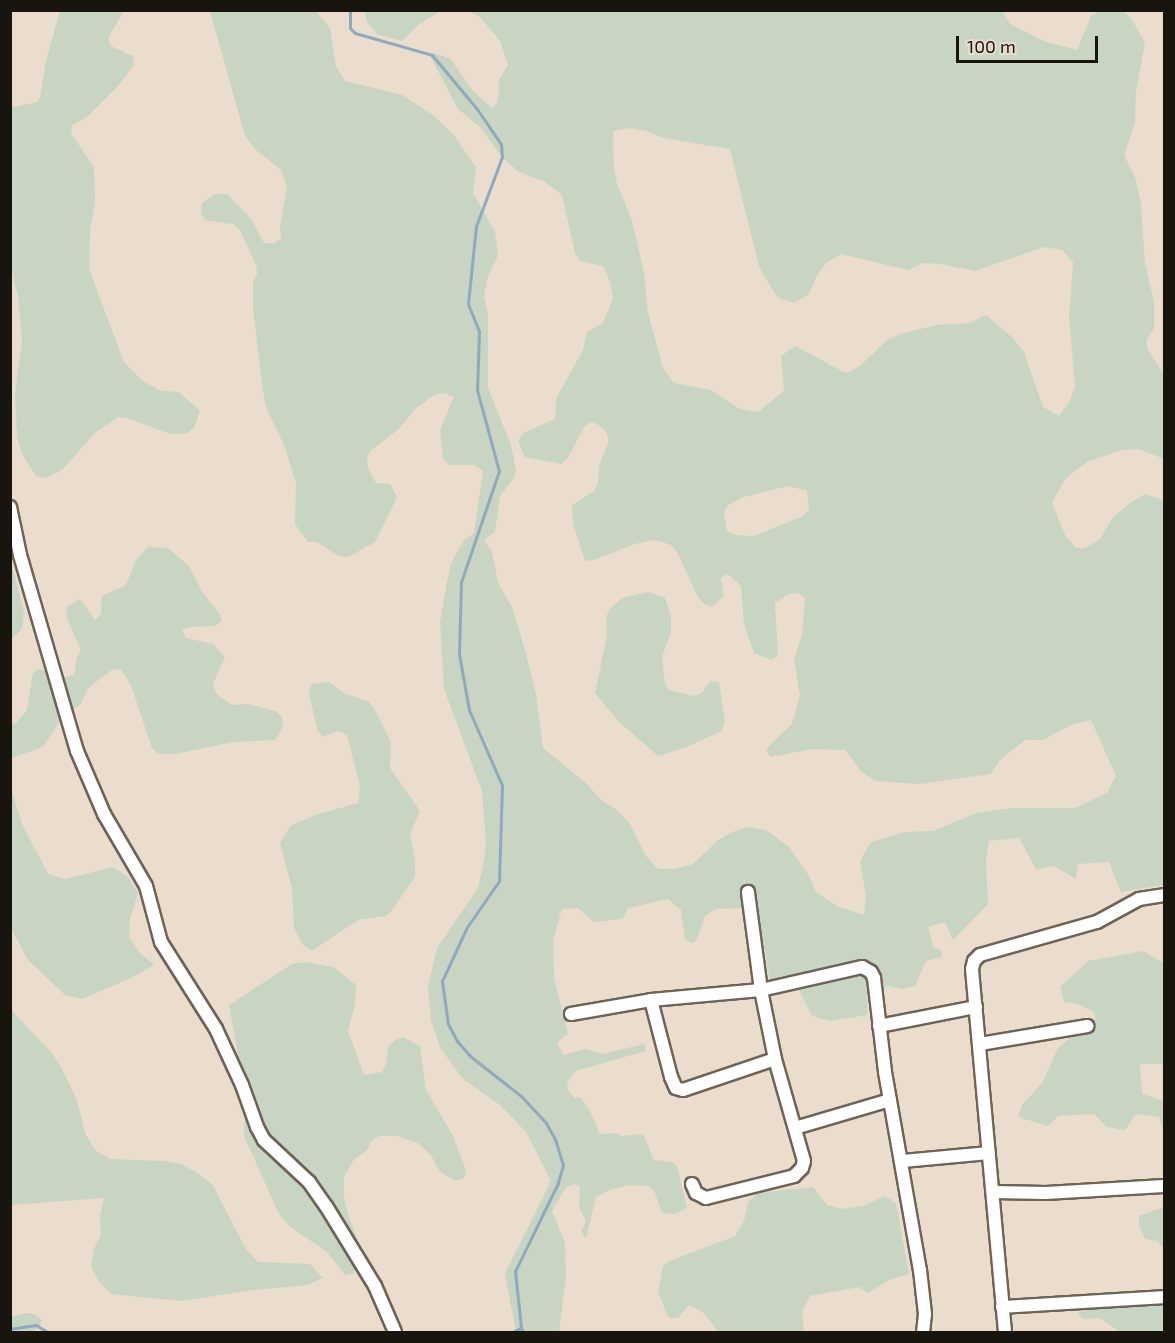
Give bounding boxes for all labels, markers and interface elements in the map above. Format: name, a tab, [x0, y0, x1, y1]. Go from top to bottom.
scale bar	[959, 24, 1102, 62]
text: 100 m	[967, 35, 1016, 57]

